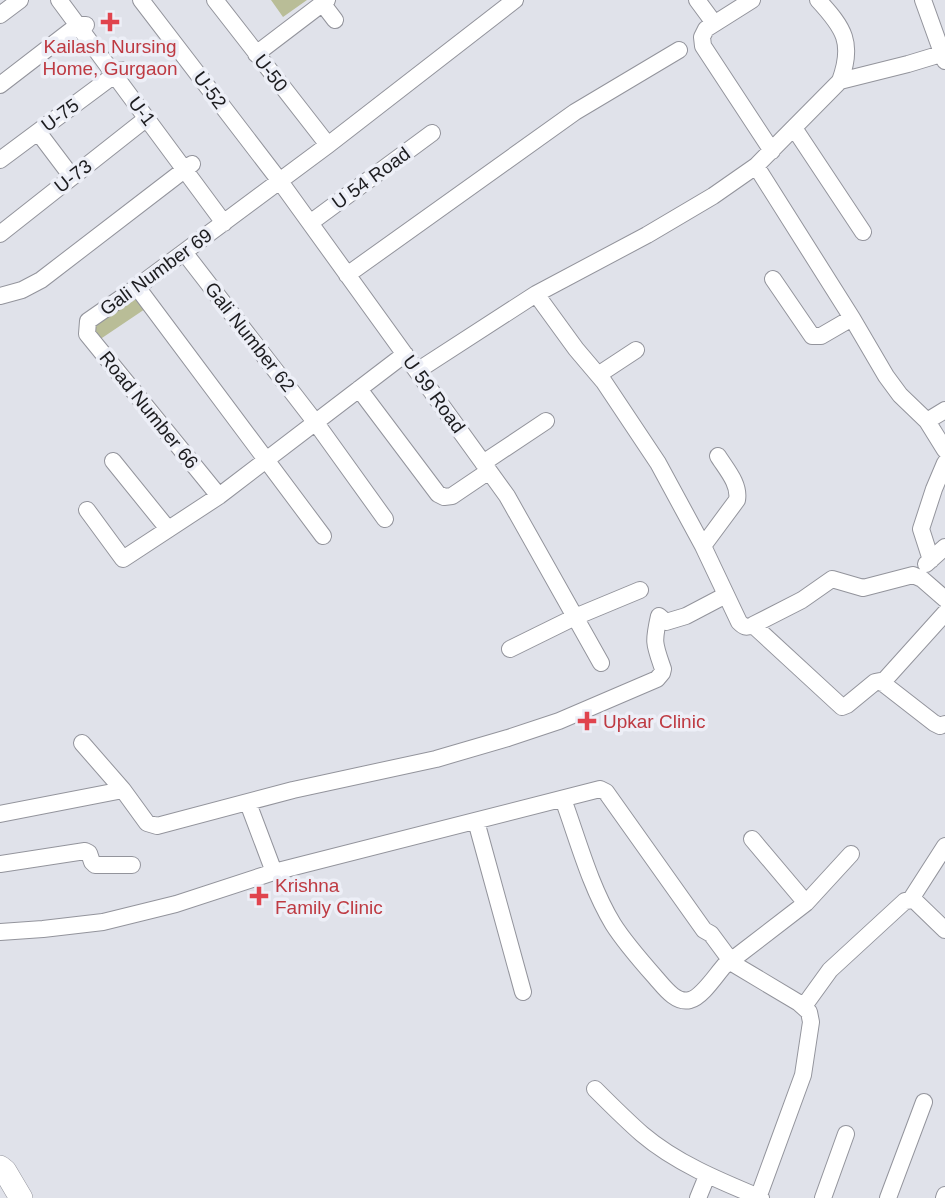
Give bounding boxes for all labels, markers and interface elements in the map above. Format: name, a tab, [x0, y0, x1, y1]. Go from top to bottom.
marker: Kailash Nursing Home, Gurgaon	[100, 12, 120, 32]
place label: Kailash Nursing Home, Gurgaon	[42, 36, 178, 79]
street label: U-50	[250, 50, 292, 96]
street label: U-52	[189, 67, 231, 113]
street label: U-1	[124, 92, 160, 130]
street label: U-75	[37, 94, 83, 136]
street label: U 54 Road	[328, 143, 414, 213]
street label: U-73	[50, 155, 96, 197]
street label: Gali Number 69	[96, 224, 216, 320]
street label: Gali Number 62	[201, 278, 299, 396]
street label: Road Number 66	[95, 347, 203, 473]
street label: U 59 Road	[399, 351, 469, 437]
marker: Upkar Clinic	[577, 711, 597, 731]
place label: Upkar Clinic	[603, 711, 705, 732]
place label: Krishna Family Clinic	[275, 875, 383, 918]
marker: Krishna Family Clinic	[249, 886, 269, 906]

